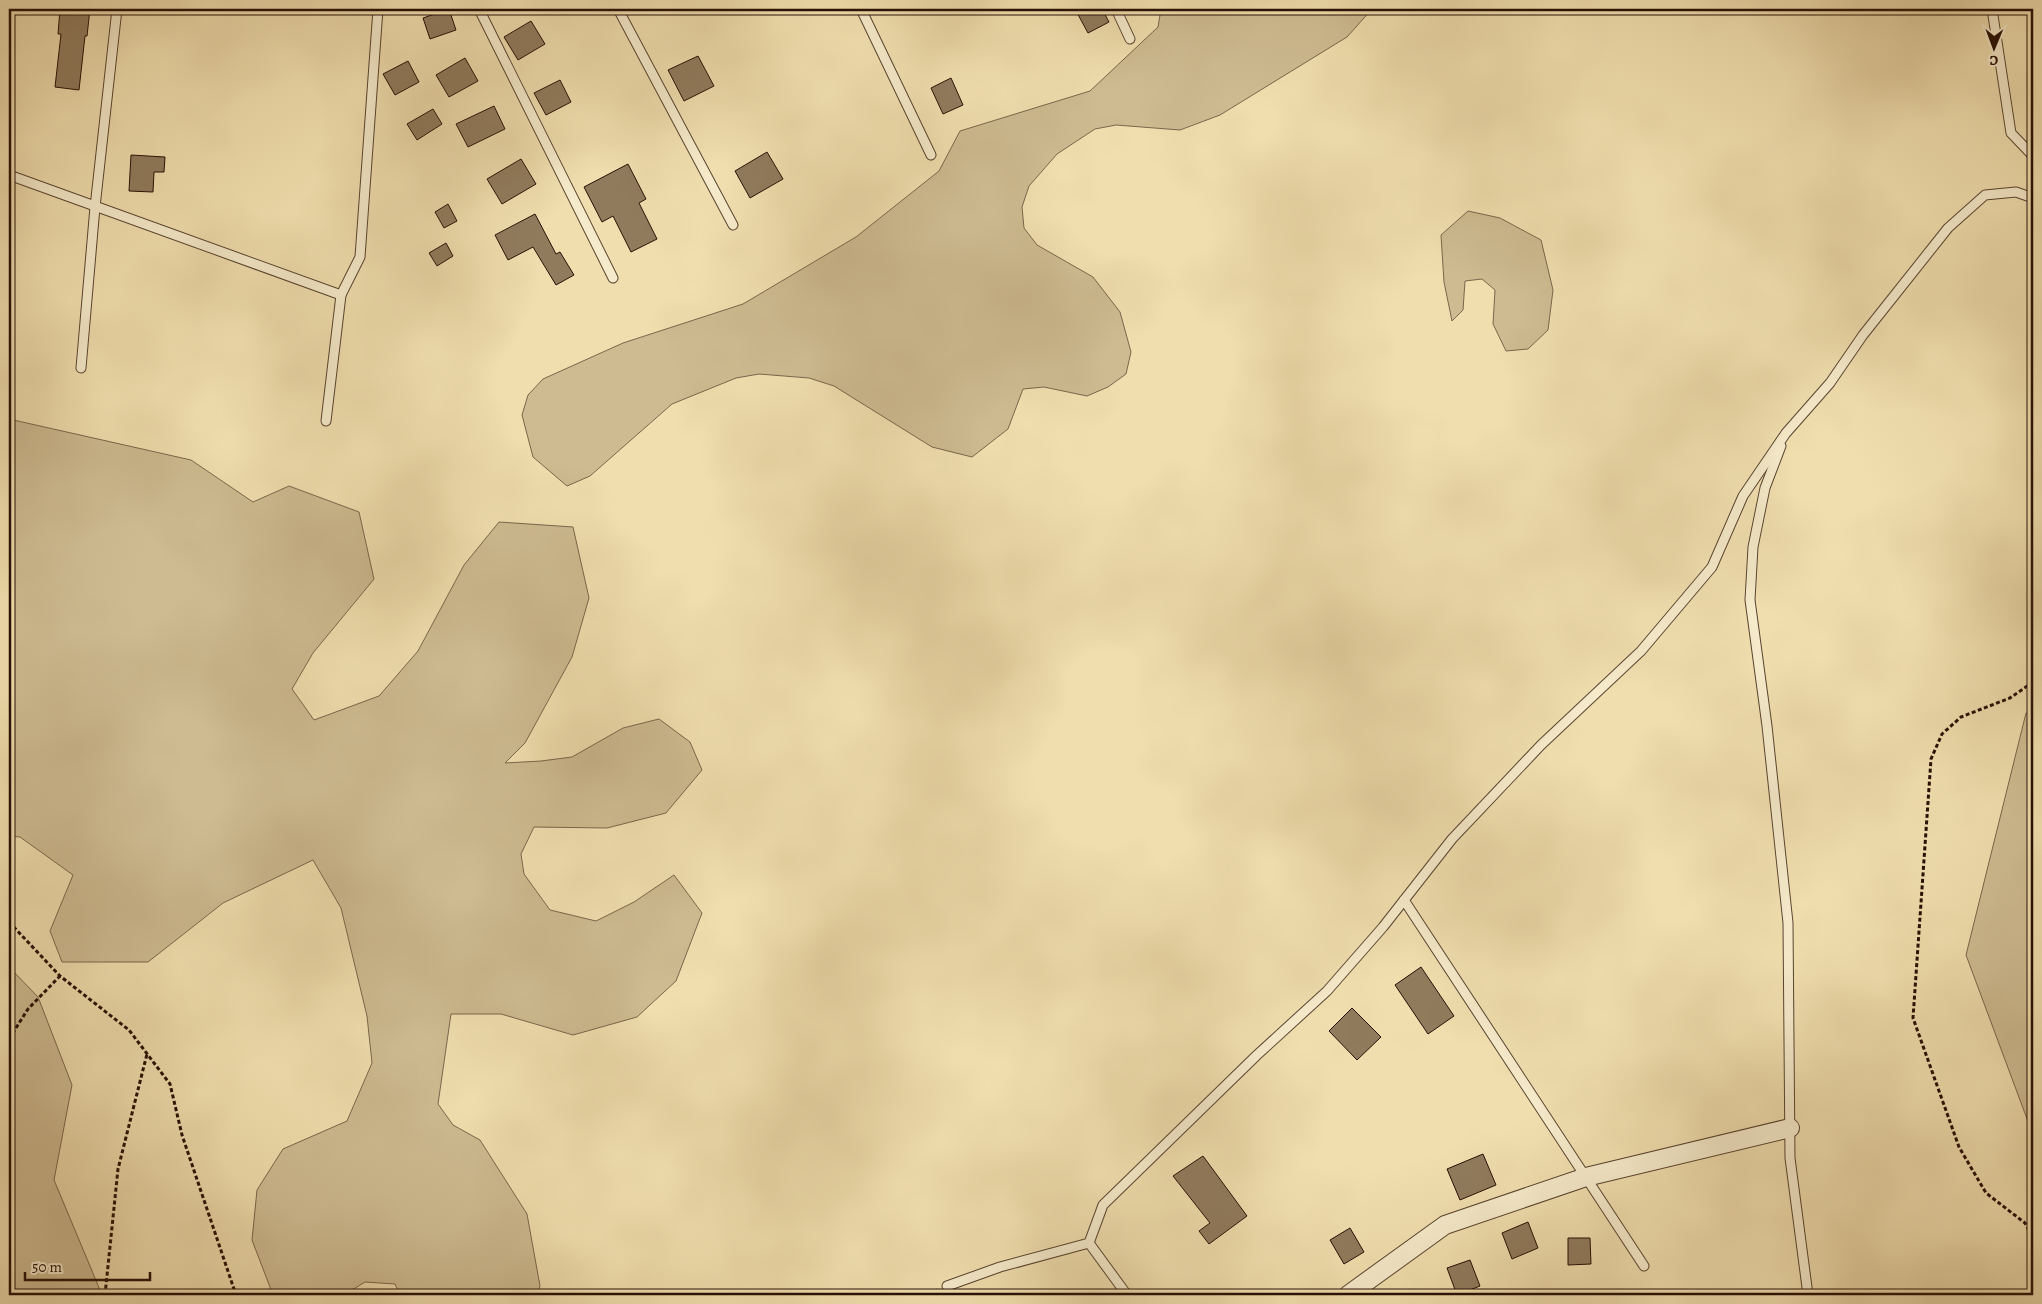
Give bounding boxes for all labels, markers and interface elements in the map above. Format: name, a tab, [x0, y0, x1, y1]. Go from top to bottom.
north arrow	[1970, 22, 2020, 72]
text: С	[1989, 51, 1998, 70]
scale bar	[25, 1249, 150, 1281]
text: 50 m	[32, 1257, 62, 1277]

